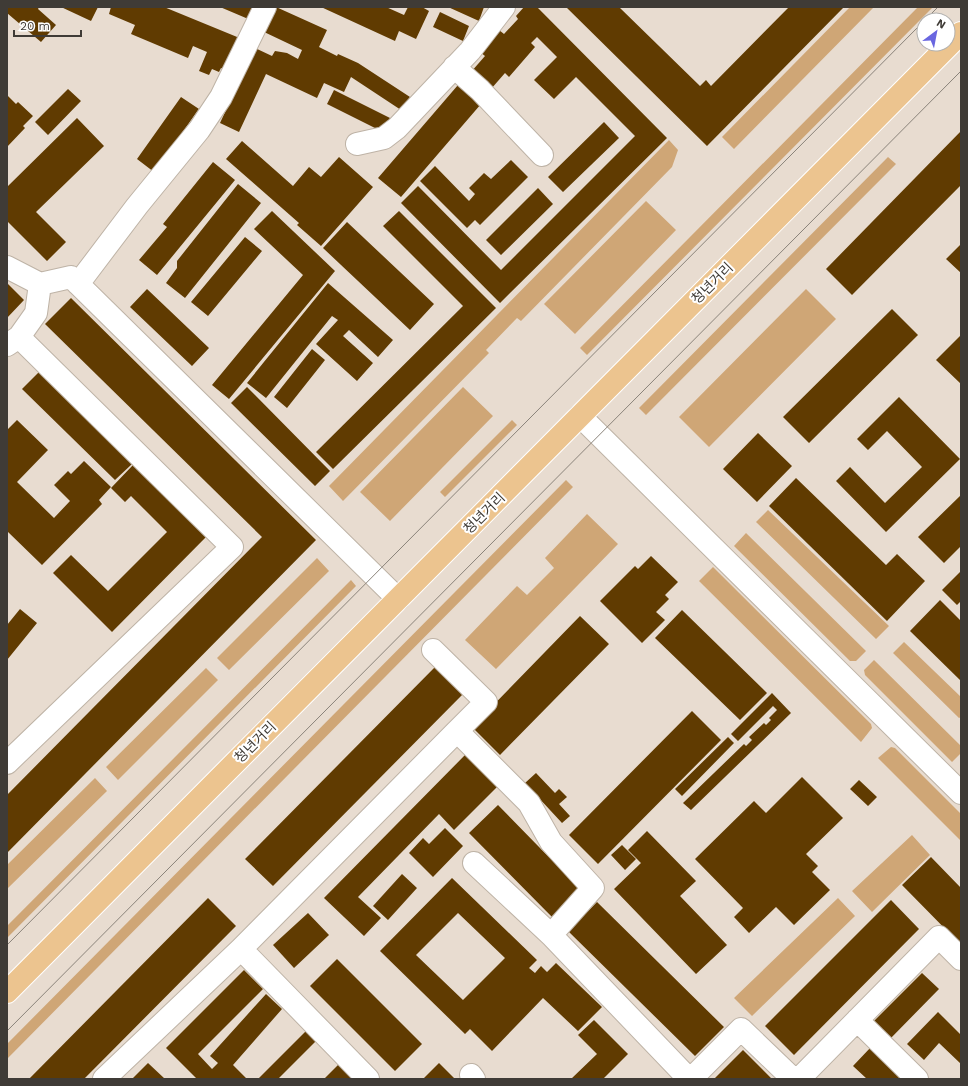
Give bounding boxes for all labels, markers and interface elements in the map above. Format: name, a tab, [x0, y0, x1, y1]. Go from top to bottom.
scale bar	[14, 12, 81, 38]
north arrow	[916, 12, 956, 52]
text: N	[934, 16, 948, 32]
text: 20 m	[20, 19, 50, 33]
street label: 청년거리	[688, 259, 736, 307]
street label: 청년거리	[460, 489, 508, 537]
street label: 청년거리	[231, 718, 279, 766]

